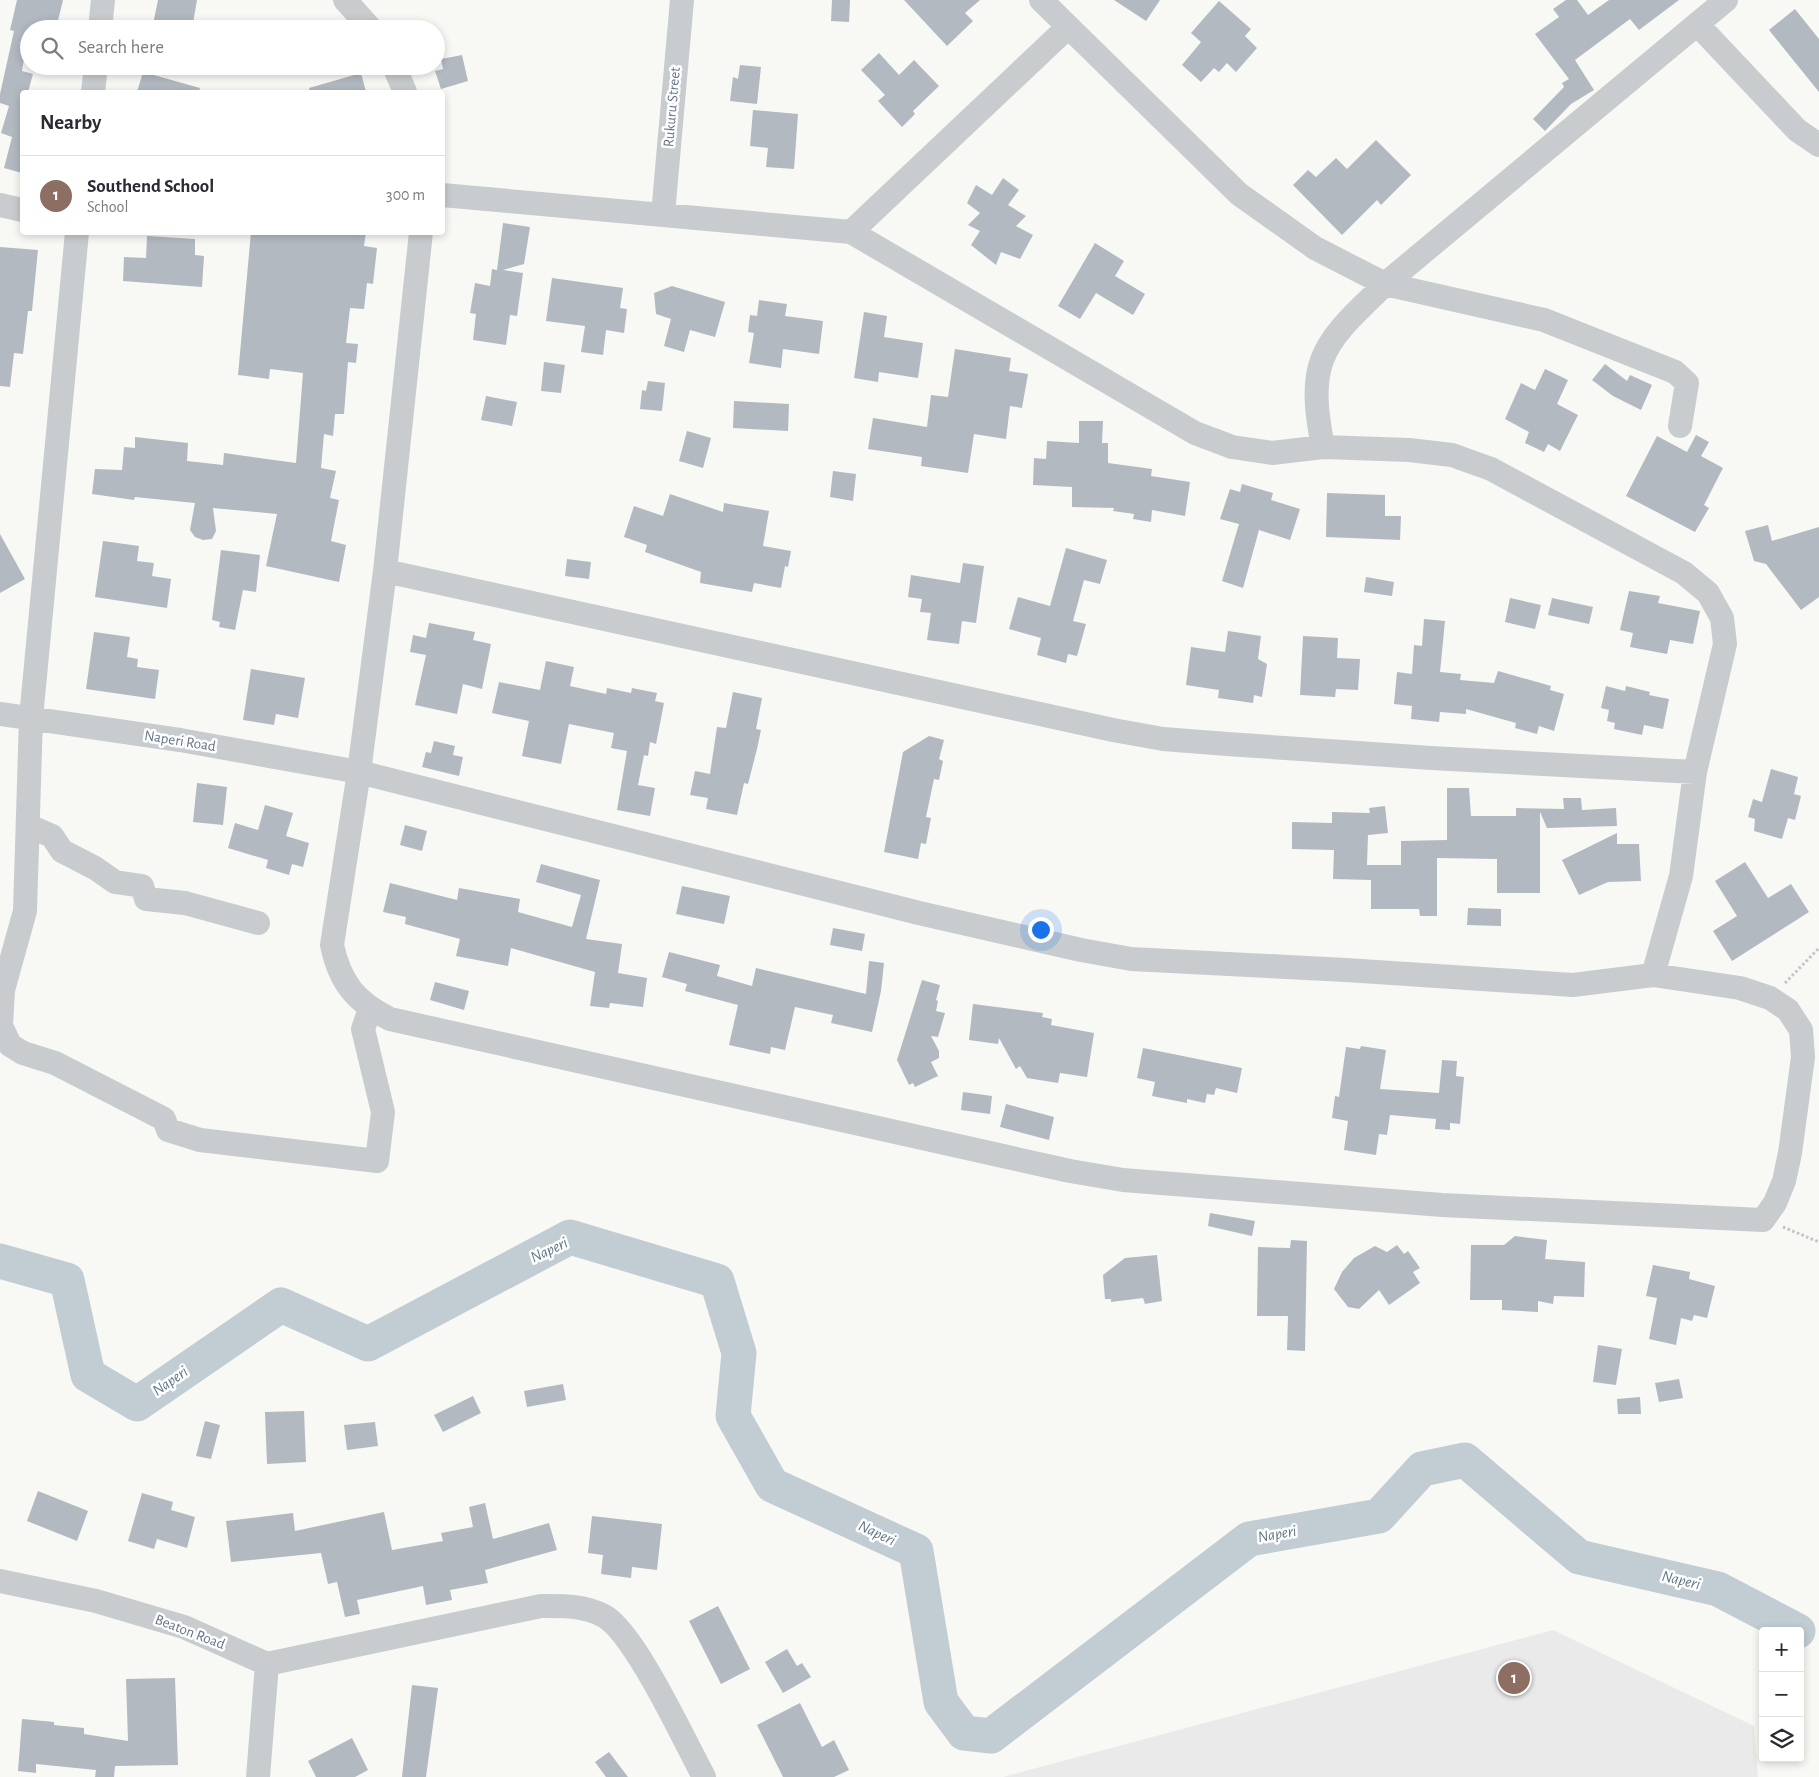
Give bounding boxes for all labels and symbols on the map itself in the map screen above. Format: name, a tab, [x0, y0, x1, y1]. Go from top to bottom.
street label: Rukuru Street	[661, 66, 683, 148]
street label: Naperi Road	[143, 728, 217, 754]
your location	[1028, 917, 1054, 943]
water label: Naperi	[528, 1234, 571, 1266]
water label: Naperi	[149, 1363, 192, 1400]
water label: Naperi	[856, 1518, 898, 1550]
water label: Naperi	[1256, 1523, 1298, 1546]
water label: Naperi	[1660, 1568, 1702, 1593]
street label: Beaton Road	[153, 1612, 227, 1652]
pin: 1	[1498, 1659, 1530, 1697]

